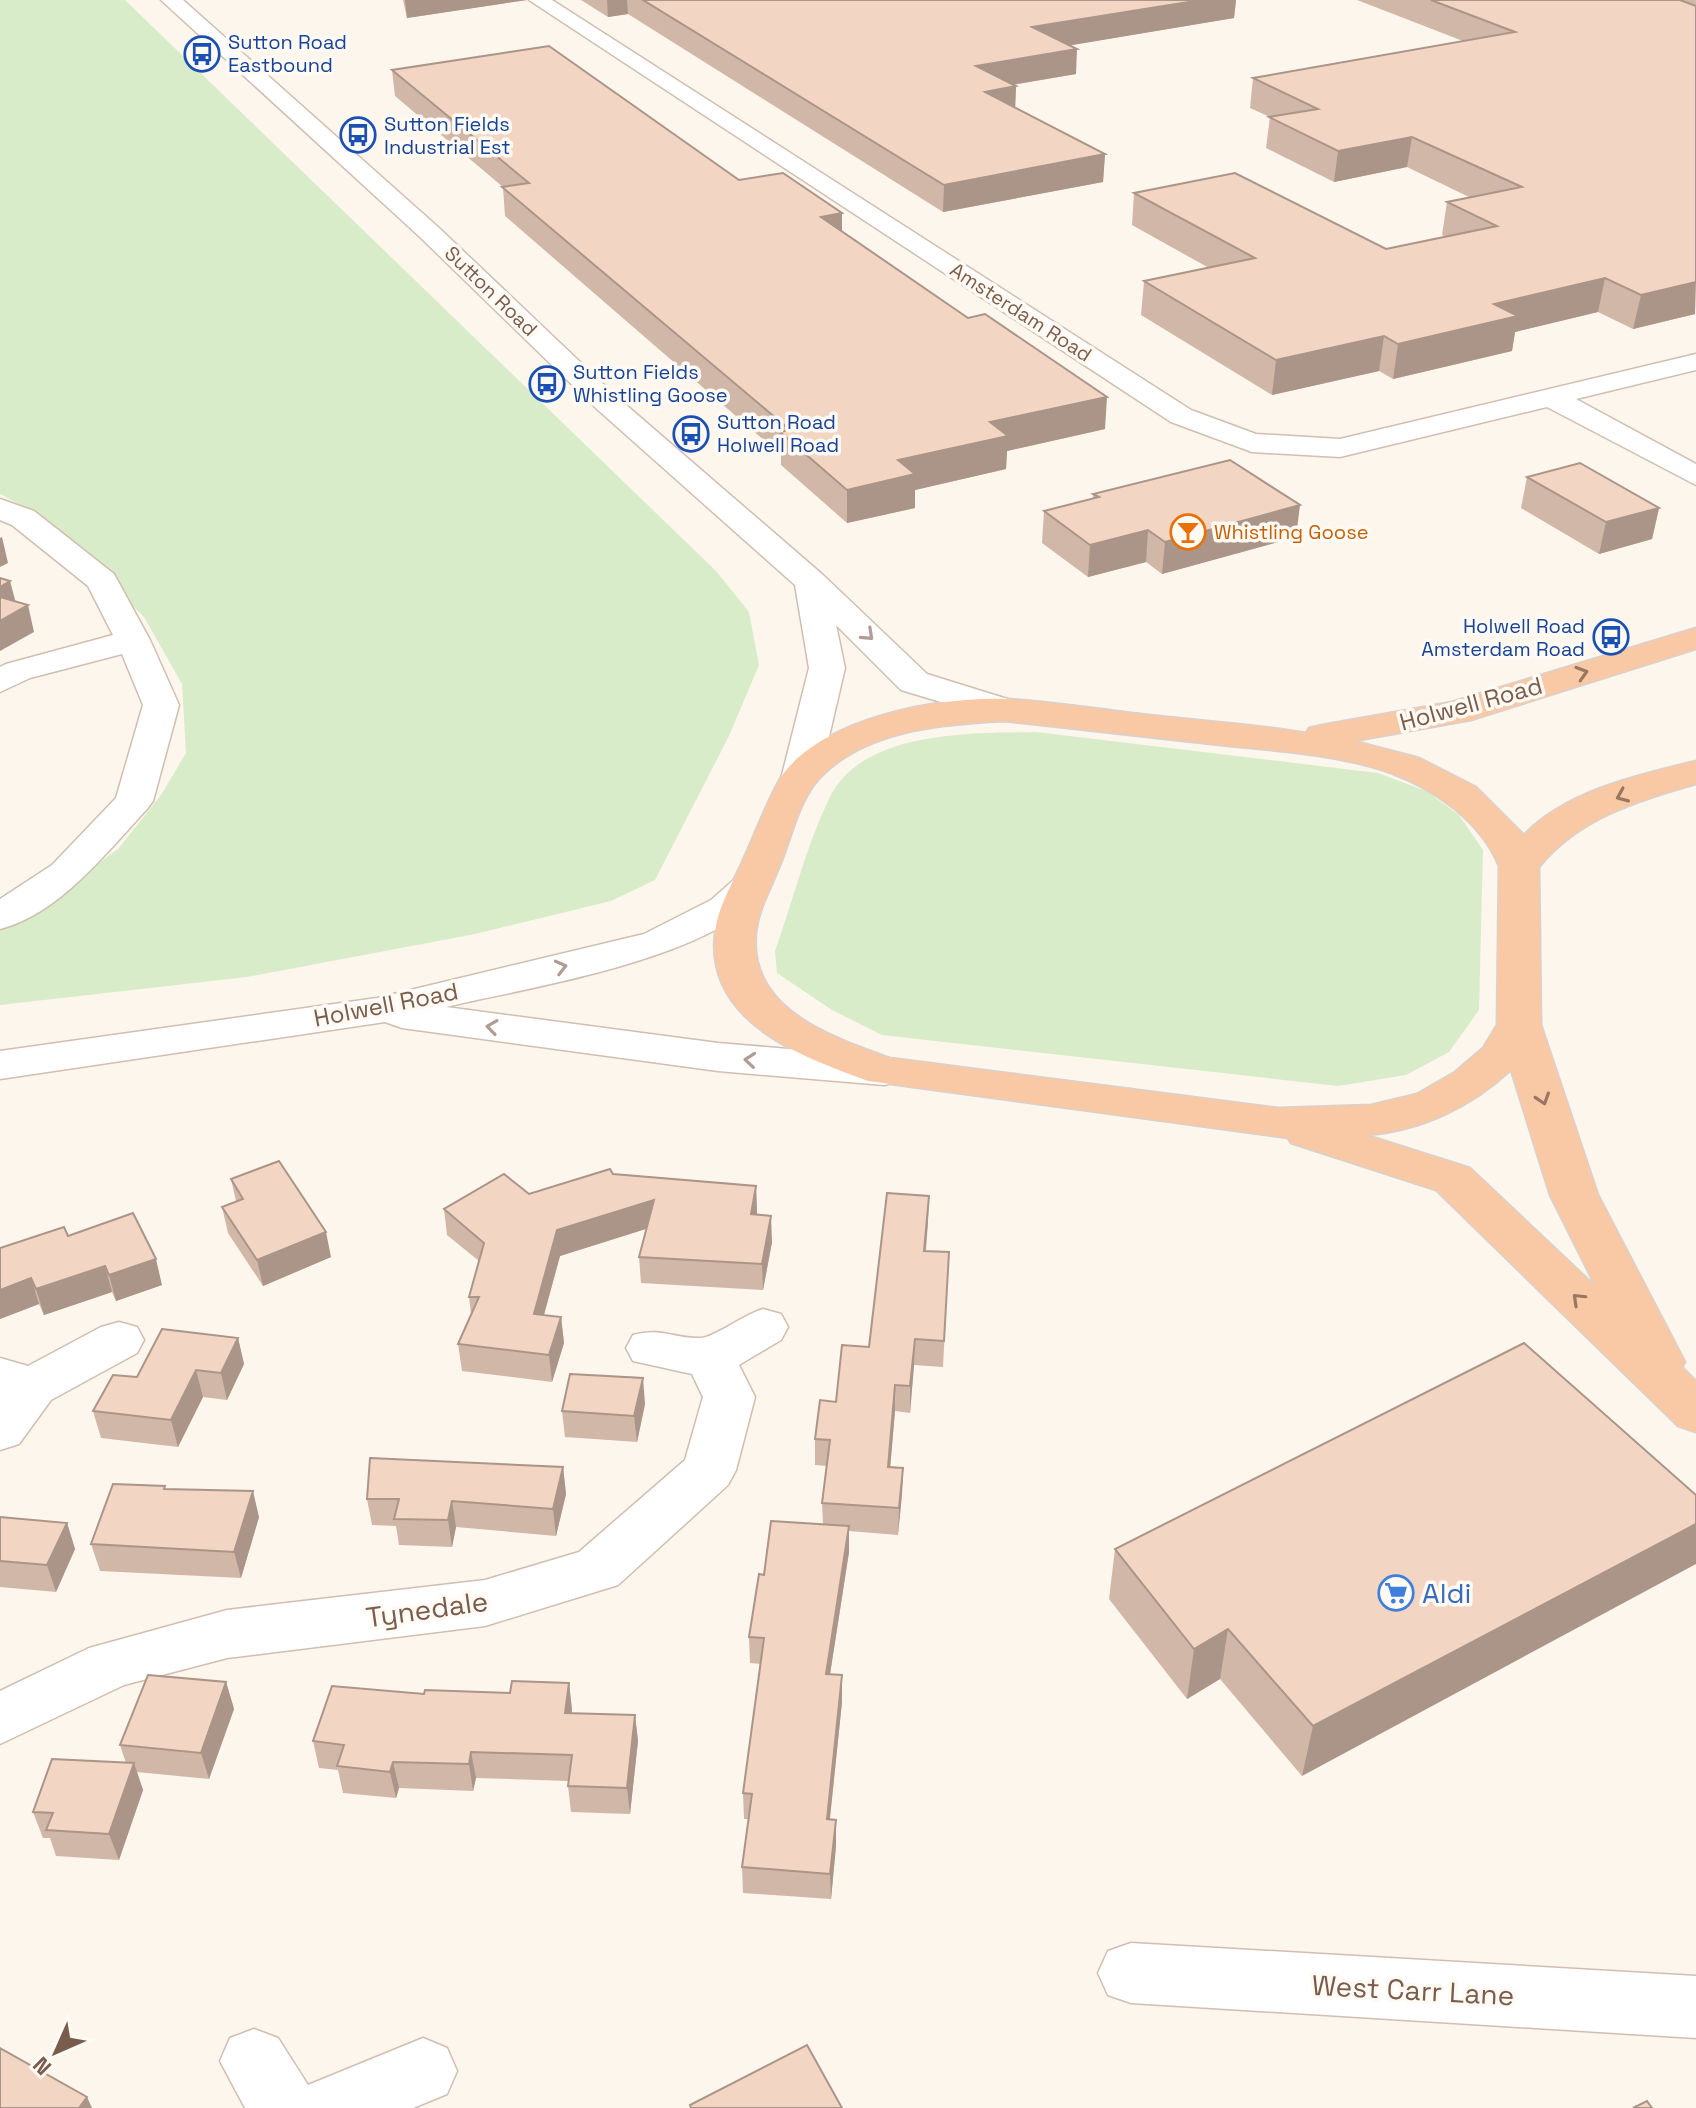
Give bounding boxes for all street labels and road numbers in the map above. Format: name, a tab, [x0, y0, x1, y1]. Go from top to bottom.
street label: Sutton Road	[439, 240, 543, 342]
street label: Amsterdam Road	[945, 256, 1097, 368]
street label: Holwell Road	[1396, 670, 1546, 737]
street label: Holwell Road	[311, 975, 461, 1034]
street label: Tynedale	[364, 1583, 490, 1635]
street label: West Carr Lane	[1311, 1967, 1515, 2013]

